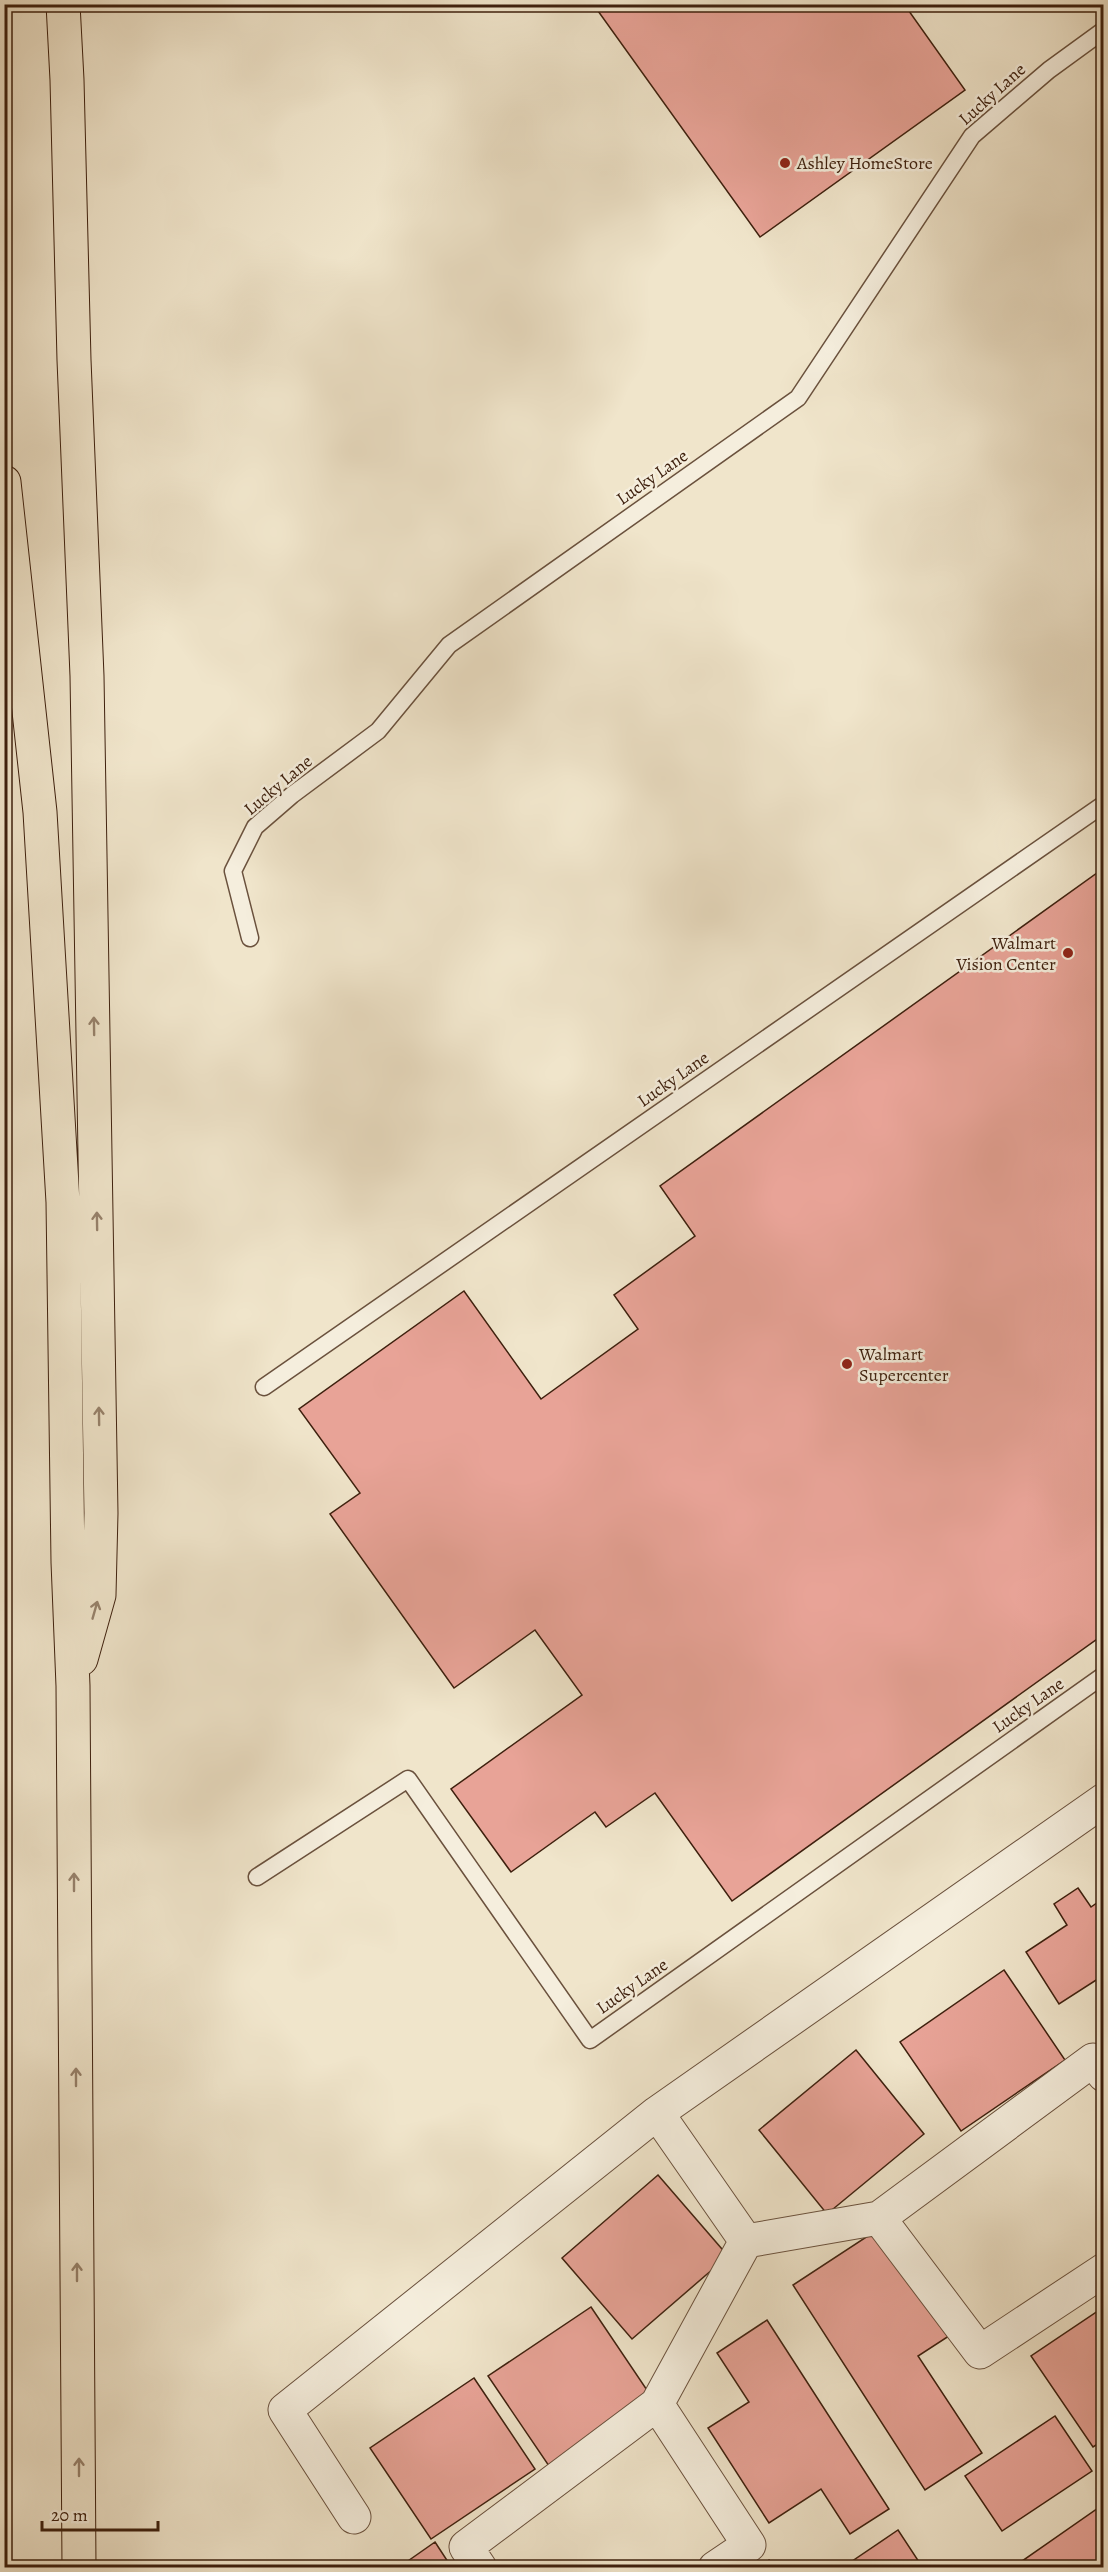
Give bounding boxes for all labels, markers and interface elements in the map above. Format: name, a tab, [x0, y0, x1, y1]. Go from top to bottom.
street label: Lucky Lane	[953, 57, 1031, 131]
place label: Ashley HomeStore	[796, 151, 933, 175]
marker: Ashley HomeStore	[778, 156, 792, 170]
street label: Lucky Lane	[611, 444, 693, 510]
street label: Lucky Lane	[239, 749, 317, 821]
place label: Walmart Vision Center	[955, 931, 1056, 976]
marker: Walmart Vision Center	[1061, 946, 1075, 960]
one-way arrow	[88, 1016, 99, 1036]
street label: Lucky Lane	[632, 1046, 714, 1112]
one-way arrow	[91, 1211, 103, 1231]
place label: Walmart Supercenter	[858, 1342, 949, 1387]
marker: Walmart Supercenter	[840, 1357, 854, 1371]
one-way arrow	[94, 1406, 105, 1426]
one-way arrow	[89, 1601, 101, 1620]
street label: Lucky Lane	[987, 1672, 1069, 1738]
one-way arrow	[68, 1873, 80, 1893]
street label: Lucky Lane	[591, 1953, 673, 2019]
one-way arrow	[70, 2068, 82, 2088]
one-way arrow	[71, 2263, 83, 2283]
one-way arrow	[73, 2458, 85, 2478]
scale bar	[42, 2494, 158, 2532]
text: 20 m	[51, 2503, 88, 2527]

